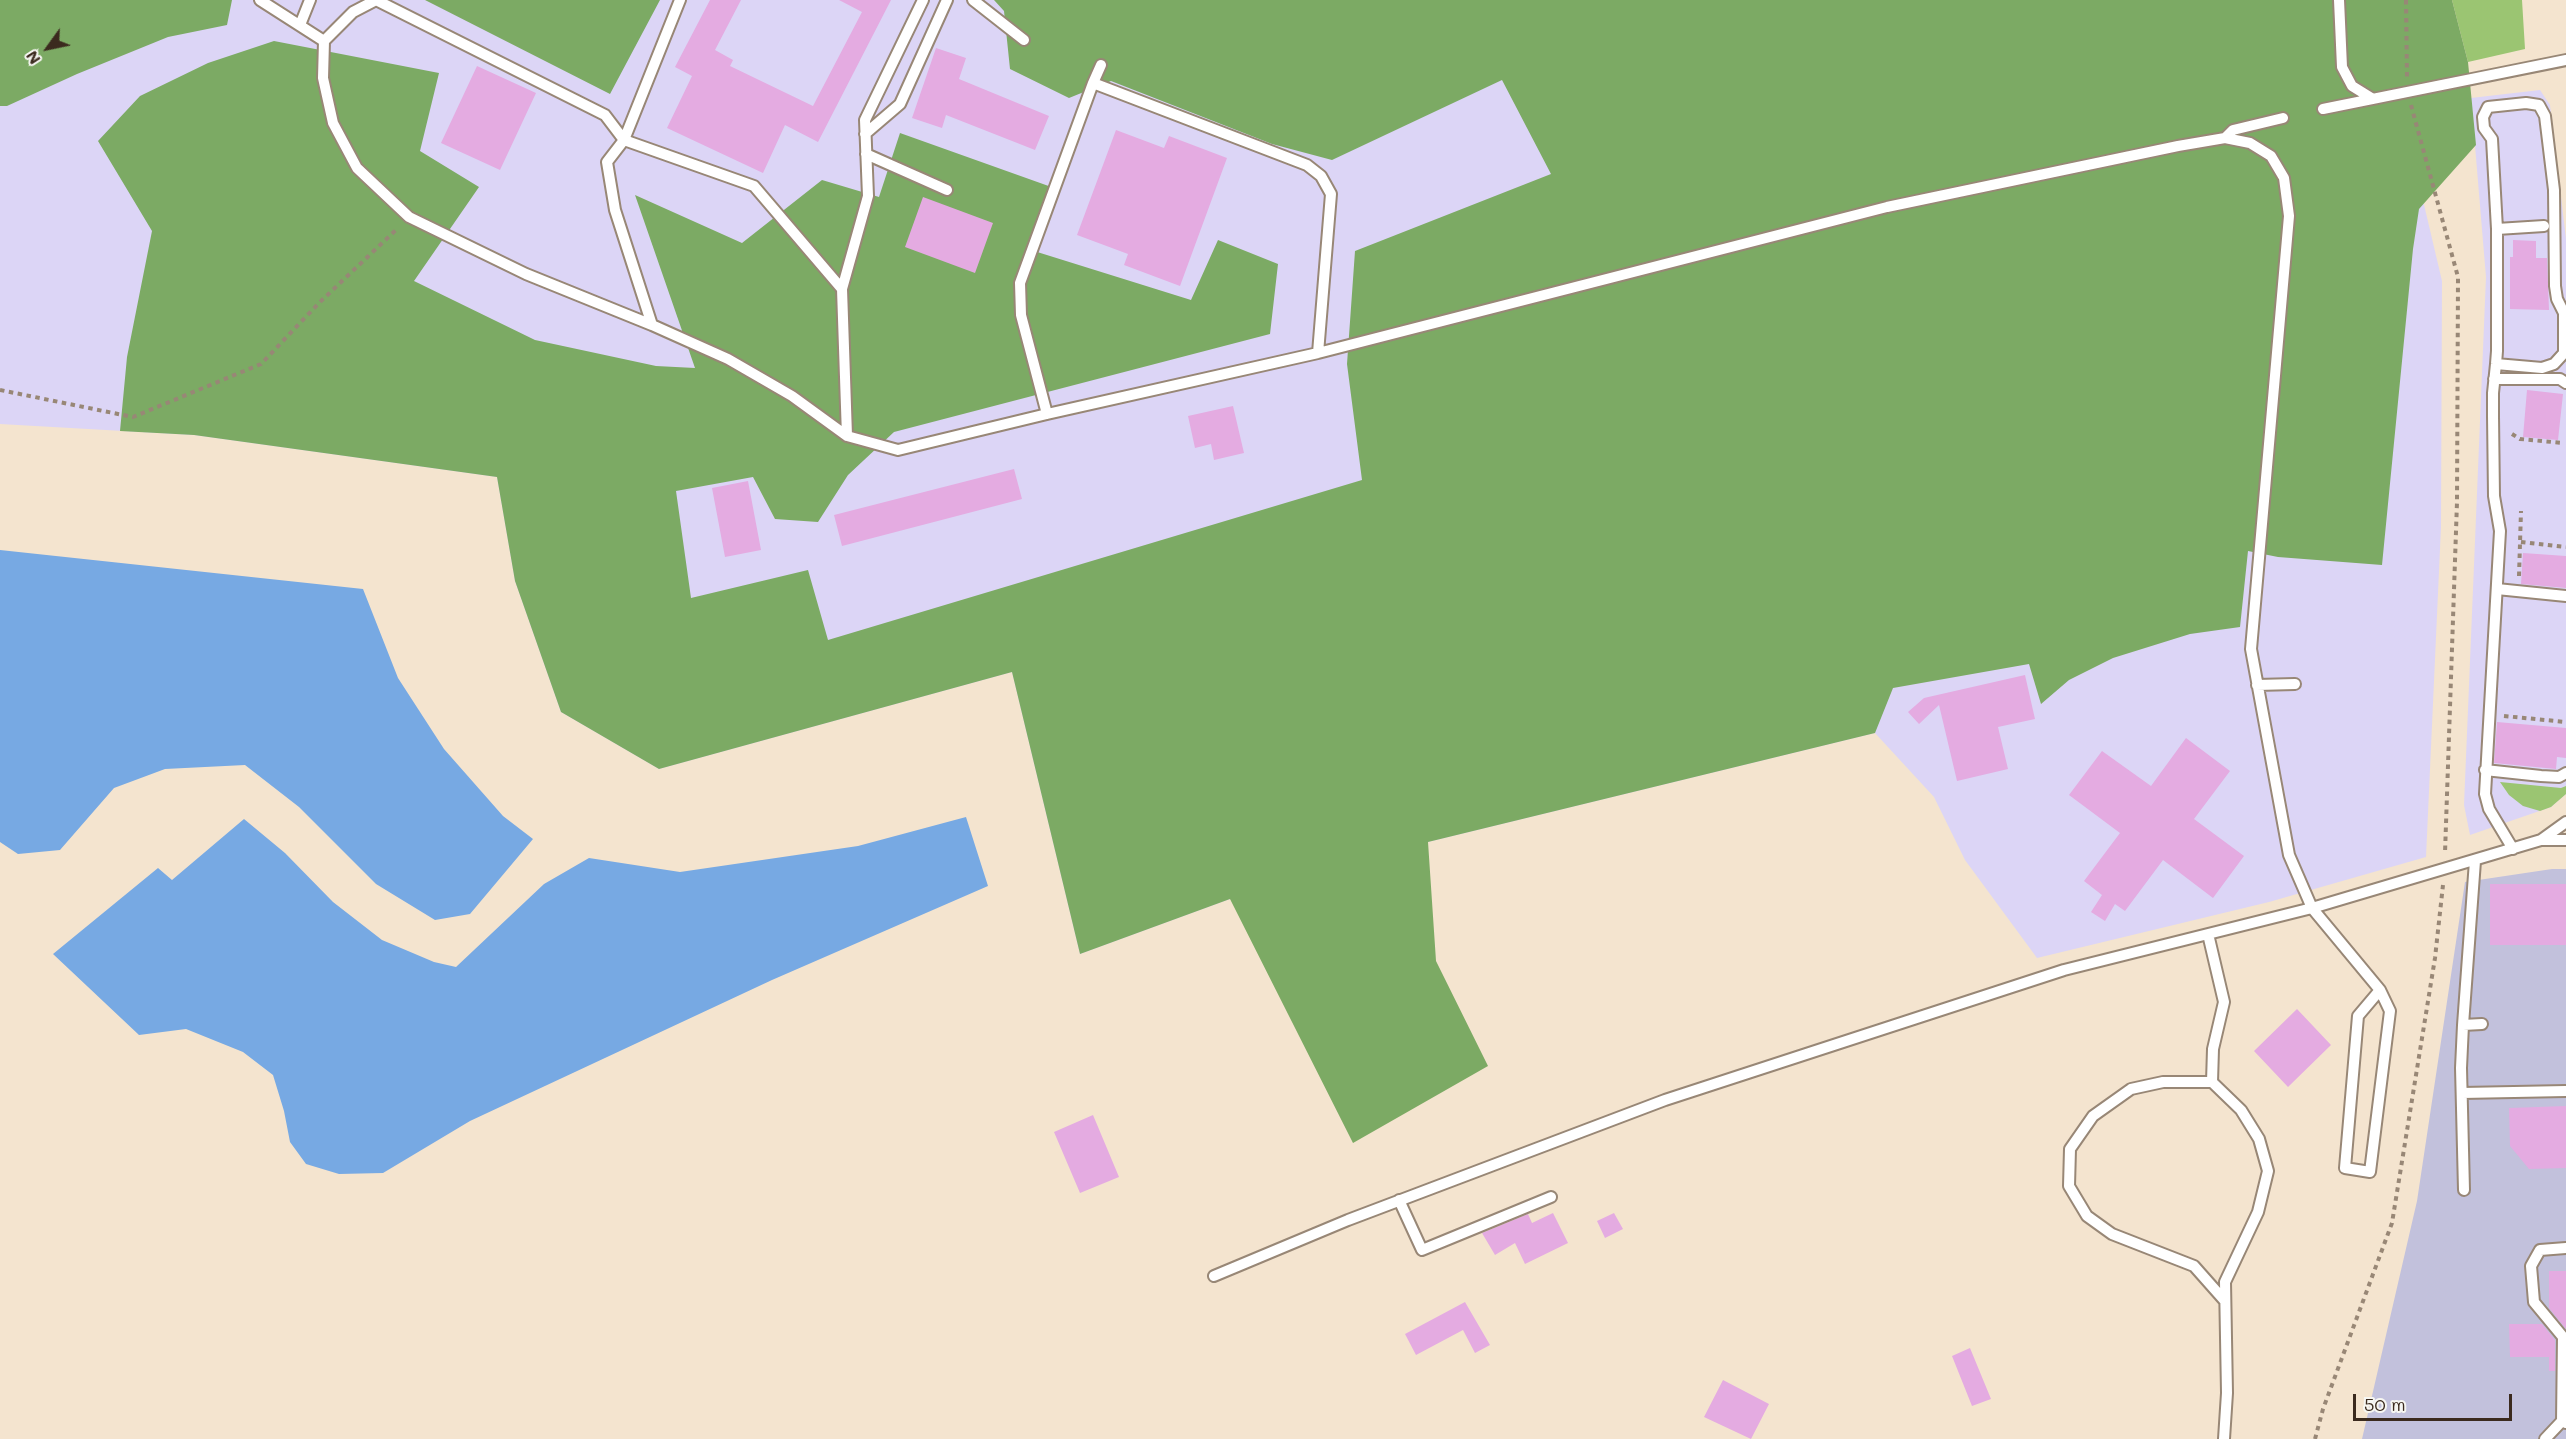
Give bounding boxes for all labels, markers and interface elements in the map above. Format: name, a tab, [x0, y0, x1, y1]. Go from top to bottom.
north arrow	[18, 18, 78, 78]
text: N	[20, 47, 45, 69]
scale bar	[2356, 1382, 2515, 1420]
text: 50 m	[2364, 1392, 2406, 1416]

